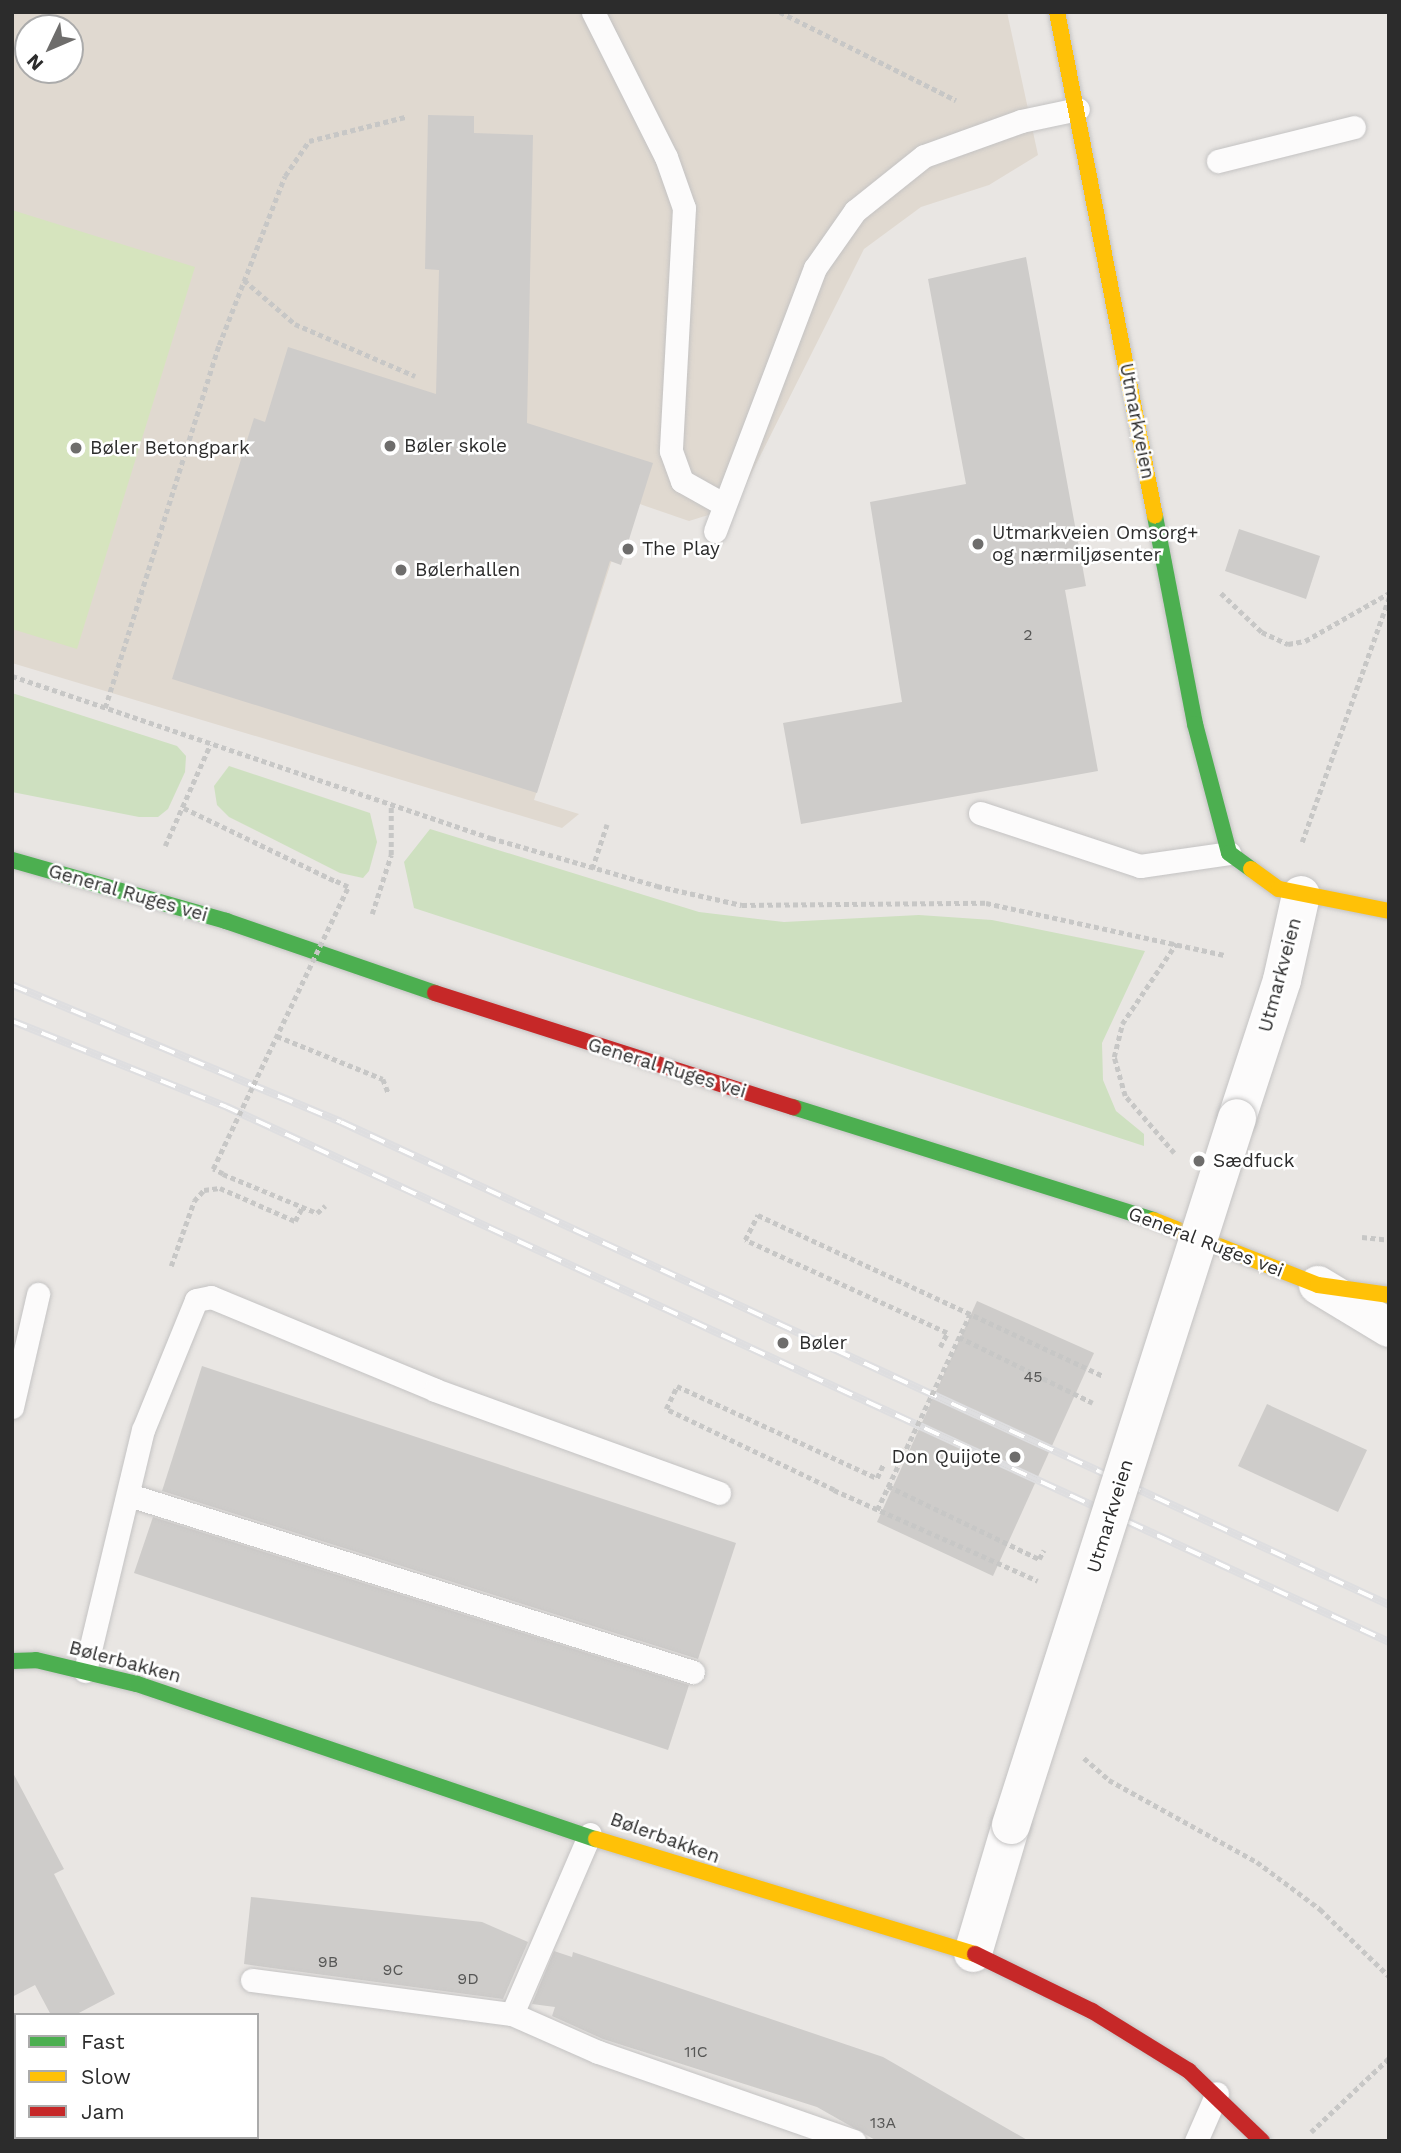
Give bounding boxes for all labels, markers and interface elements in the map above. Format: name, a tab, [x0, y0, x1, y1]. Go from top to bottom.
north arrow	[14, 14, 84, 84]
text: N	[22, 49, 48, 76]
street label: Utmarkveien	[1115, 361, 1159, 481]
place label: Bøler skole	[404, 435, 507, 457]
place label: Bøler Betongpark	[90, 437, 250, 459]
marker: Bøler skole	[382, 438, 398, 454]
marker: Bøler Betongpark	[68, 440, 84, 456]
place label: Utmarkveien Omsorg+ og nærmiljøsenter	[992, 522, 1198, 566]
marker: Utmarkveien Omsorg+ og nærmiljøsenter	[970, 536, 986, 552]
place label: The Play	[642, 538, 720, 560]
marker: The Play	[620, 541, 636, 557]
place label: Bølerhallen	[415, 559, 520, 581]
marker: Bølerhallen	[393, 562, 409, 578]
house number: 2	[1023, 625, 1033, 645]
street label: General Ruges vei	[45, 859, 211, 927]
street label: Utmarkveien	[1254, 915, 1306, 1035]
street label: General Ruges vei	[584, 1033, 750, 1103]
place label: Sædfuck	[1213, 1150, 1295, 1172]
marker: Sædfuck	[1191, 1153, 1207, 1169]
street label: General Ruges vei	[1125, 1202, 1287, 1282]
place label: Bøler	[799, 1332, 847, 1354]
marker: Bøler	[773, 1333, 793, 1353]
house number: 45	[1023, 1367, 1043, 1387]
place label: Don Quijote	[891, 1446, 1001, 1468]
marker: Don Quijote	[1007, 1449, 1023, 1465]
street label: Utmarkveien	[1082, 1457, 1138, 1575]
street label: Bølerbakken	[67, 1636, 183, 1688]
street label: Bølerbakken	[607, 1808, 723, 1868]
house number: 9B	[318, 1952, 338, 1972]
house number: 9C	[383, 1960, 403, 1980]
house number: 9D	[457, 1969, 479, 1989]
legend	[14, 2013, 259, 2139]
text: Fast	[81, 2029, 125, 2054]
house number: 11C	[684, 2042, 708, 2062]
text: Slow	[81, 2064, 131, 2089]
text: Jam	[81, 2099, 124, 2124]
house number: 13A	[870, 2113, 896, 2133]

